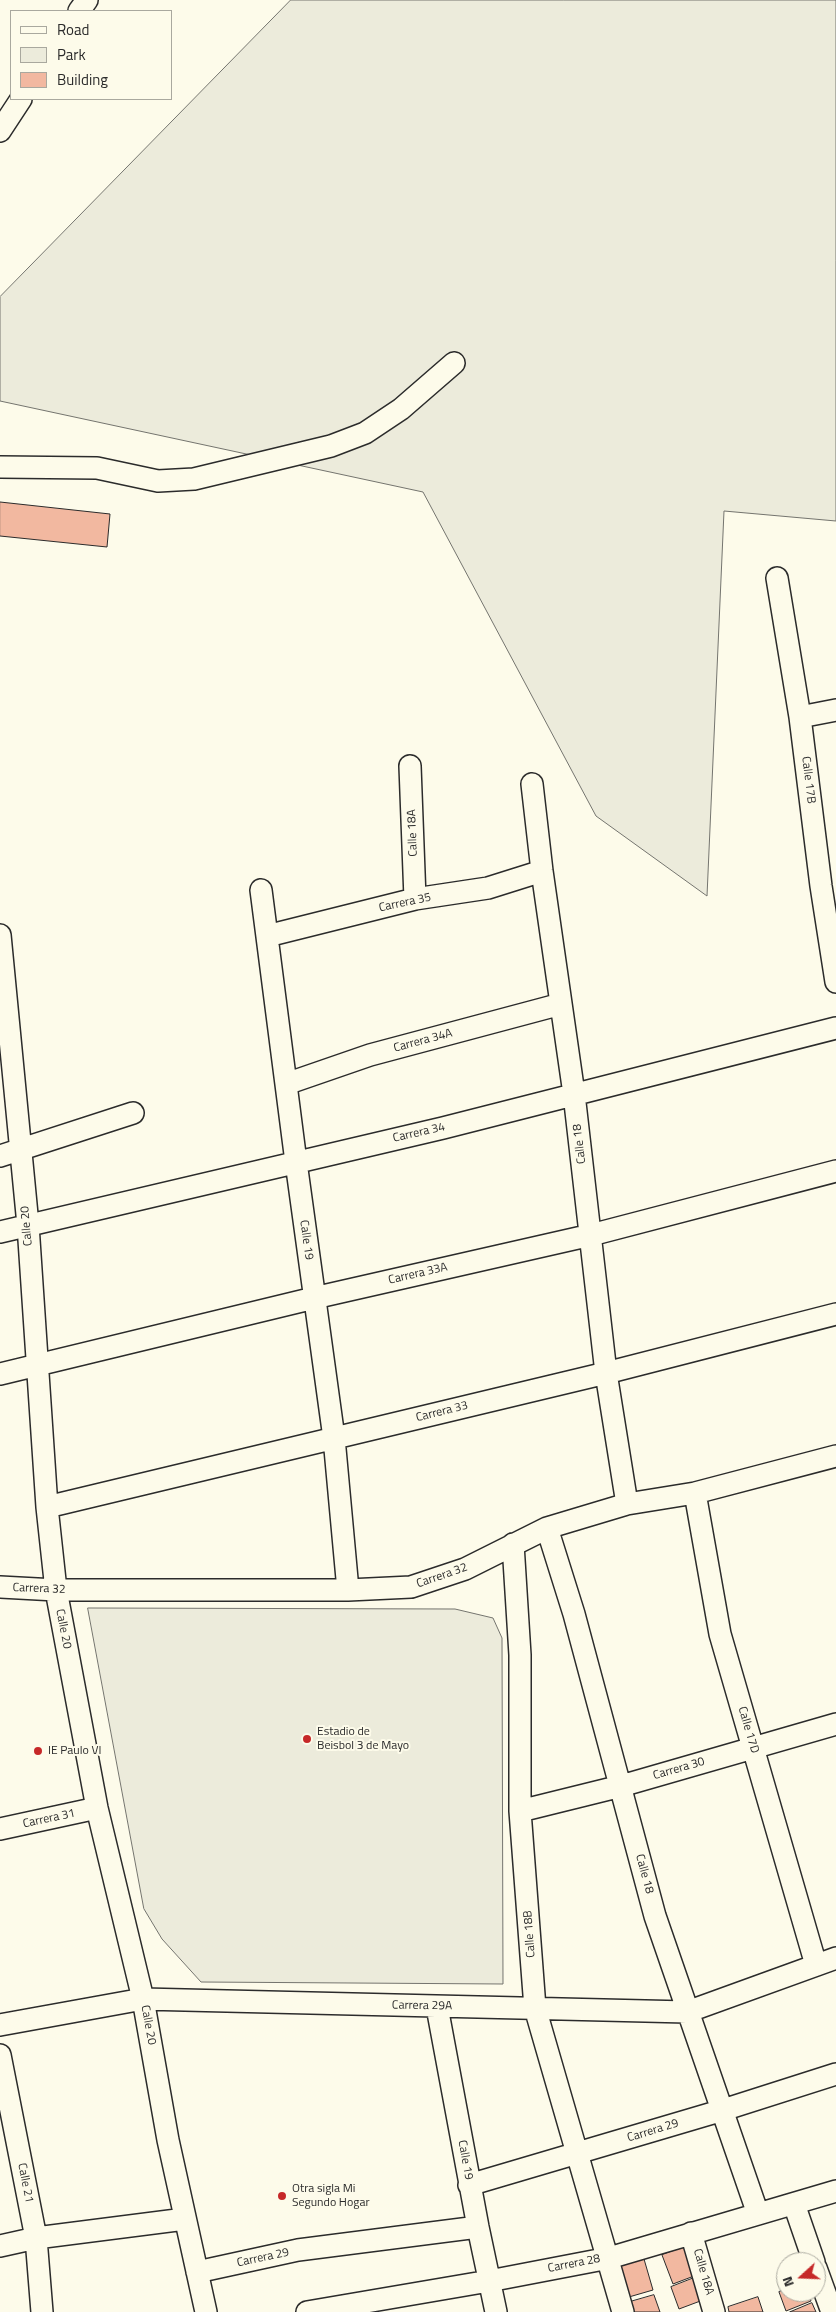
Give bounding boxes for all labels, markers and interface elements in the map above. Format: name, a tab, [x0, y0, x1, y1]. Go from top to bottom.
legend	[10, 10, 172, 100]
text: Road	[57, 18, 89, 41]
text: Park	[57, 43, 86, 66]
text: Building	[57, 68, 108, 91]
street label: Calle 17B	[798, 755, 818, 805]
street label: Calle 18A	[405, 809, 421, 857]
street label: Carrera 35	[378, 890, 432, 916]
street label: Carrera 34A	[392, 1026, 454, 1056]
street label: Carrera 34	[392, 1120, 446, 1146]
street label: Calle 18	[570, 1123, 590, 1165]
street label: Calle 20	[18, 1205, 36, 1247]
street label: Calle 19	[296, 1219, 316, 1261]
street label: Carrera 33A	[387, 1260, 449, 1288]
street label: Carrera 33	[415, 1399, 469, 1425]
street label: Carrera 32	[415, 1561, 469, 1591]
street label: Carrera 32	[12, 1581, 66, 1597]
street label: Calle 20	[52, 1608, 74, 1650]
street label: Calle 17D	[734, 1705, 762, 1755]
place label: Estadio de Beisbol 3 de Mayo	[317, 1725, 409, 1753]
marker: Estadio de Beisbol 3 de Mayo	[301, 1733, 313, 1745]
place label: IE Paulo VI	[48, 1744, 101, 1758]
marker: IE Paulo VI	[32, 1745, 44, 1757]
street label: Carrera 30	[652, 1755, 706, 1783]
street label: Carrera 31	[22, 1806, 76, 1832]
street label: Calle 18	[632, 1853, 656, 1895]
street label: Calle 18B	[521, 1910, 539, 1958]
street label: Carrera 29A	[392, 1998, 452, 2014]
street label: Calle 20	[137, 2004, 159, 2046]
street label: Carrera 29	[626, 2116, 680, 2146]
street label: Calle 19	[454, 2139, 476, 2181]
street label: Calle 21	[14, 2162, 36, 2204]
place label: Otra sigla Mi Segundo Hogar	[292, 2182, 370, 2210]
marker: Otra sigla Mi Segundo Hogar	[276, 2190, 288, 2202]
street label: Carrera 29	[236, 2245, 290, 2271]
street label: Calle 18A	[690, 2247, 716, 2297]
street label: Carrera 28	[547, 2252, 601, 2276]
north arrow	[776, 2252, 826, 2302]
text: N	[776, 2274, 799, 2290]

